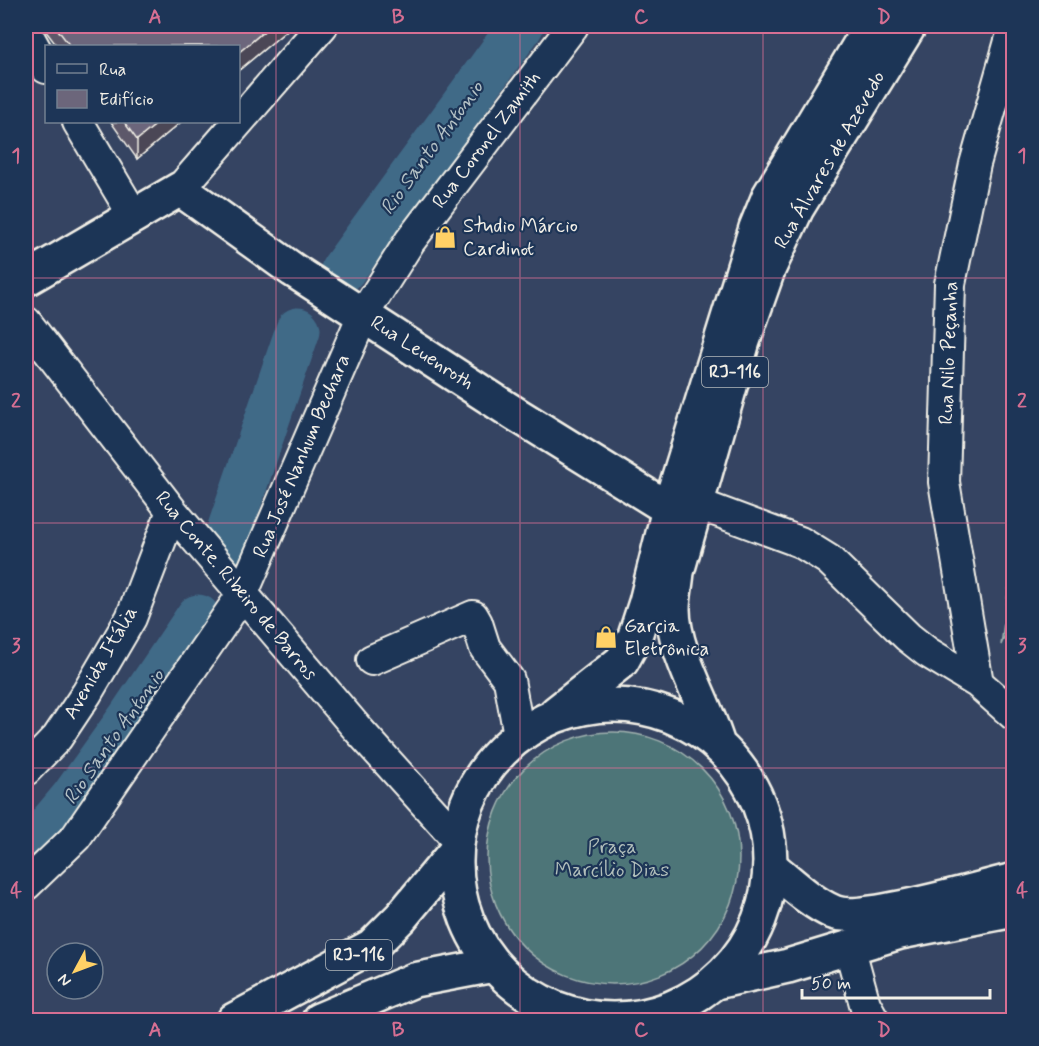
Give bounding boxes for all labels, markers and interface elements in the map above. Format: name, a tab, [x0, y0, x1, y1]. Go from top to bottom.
text: A	[148, 4, 162, 31]
text: B	[392, 4, 405, 31]
text: C	[634, 4, 649, 31]
text: D	[877, 4, 891, 31]
legend	[45, 45, 240, 123]
text: Rua	[99, 58, 126, 82]
street label: Rua Coronel Zamith	[426, 66, 548, 214]
street label: Rua Álvares de Azevedo	[768, 66, 892, 254]
water label: Rio Santo Antonio	[374, 74, 491, 221]
text: Edifício	[99, 88, 154, 112]
text: 1	[12, 143, 20, 170]
text: 1	[1018, 143, 1026, 170]
place label: Studio Márcio Cardinot	[463, 213, 578, 263]
shop icon: Studio Márcio Cardinot	[432, 224, 458, 250]
street label: Rua Nilo Peçanha	[933, 281, 965, 425]
street label: Rua Leuenroth	[365, 309, 479, 397]
street label: Rua José Nanhum Bechara	[247, 350, 357, 562]
road number: RJ-116	[702, 357, 768, 387]
text: 2	[11, 388, 21, 415]
text: 2	[1017, 388, 1027, 415]
street label: Rua Conte. Ribeiro de Barros	[149, 486, 323, 687]
street label: Avenida Itália	[58, 601, 144, 725]
place label: Garcia Eletrônica	[624, 613, 709, 663]
shop icon: Garcia Eletrônica	[593, 624, 619, 650]
text: 3	[11, 633, 21, 660]
text: 3	[1017, 633, 1027, 660]
water label: Rio Santo Antonio	[57, 663, 172, 810]
park label: Praça Marcílio Dias	[555, 834, 669, 884]
text: 4	[10, 878, 22, 905]
text: 4	[1016, 878, 1028, 905]
road number: RJ-116	[326, 940, 392, 970]
north arrow	[45, 941, 105, 1001]
scale bar	[802, 962, 990, 1000]
text: N	[53, 969, 76, 991]
text: 50 m	[811, 972, 851, 996]
text: A	[148, 1017, 162, 1044]
text: B	[392, 1017, 405, 1044]
text: C	[634, 1017, 649, 1044]
text: D	[877, 1017, 891, 1044]

